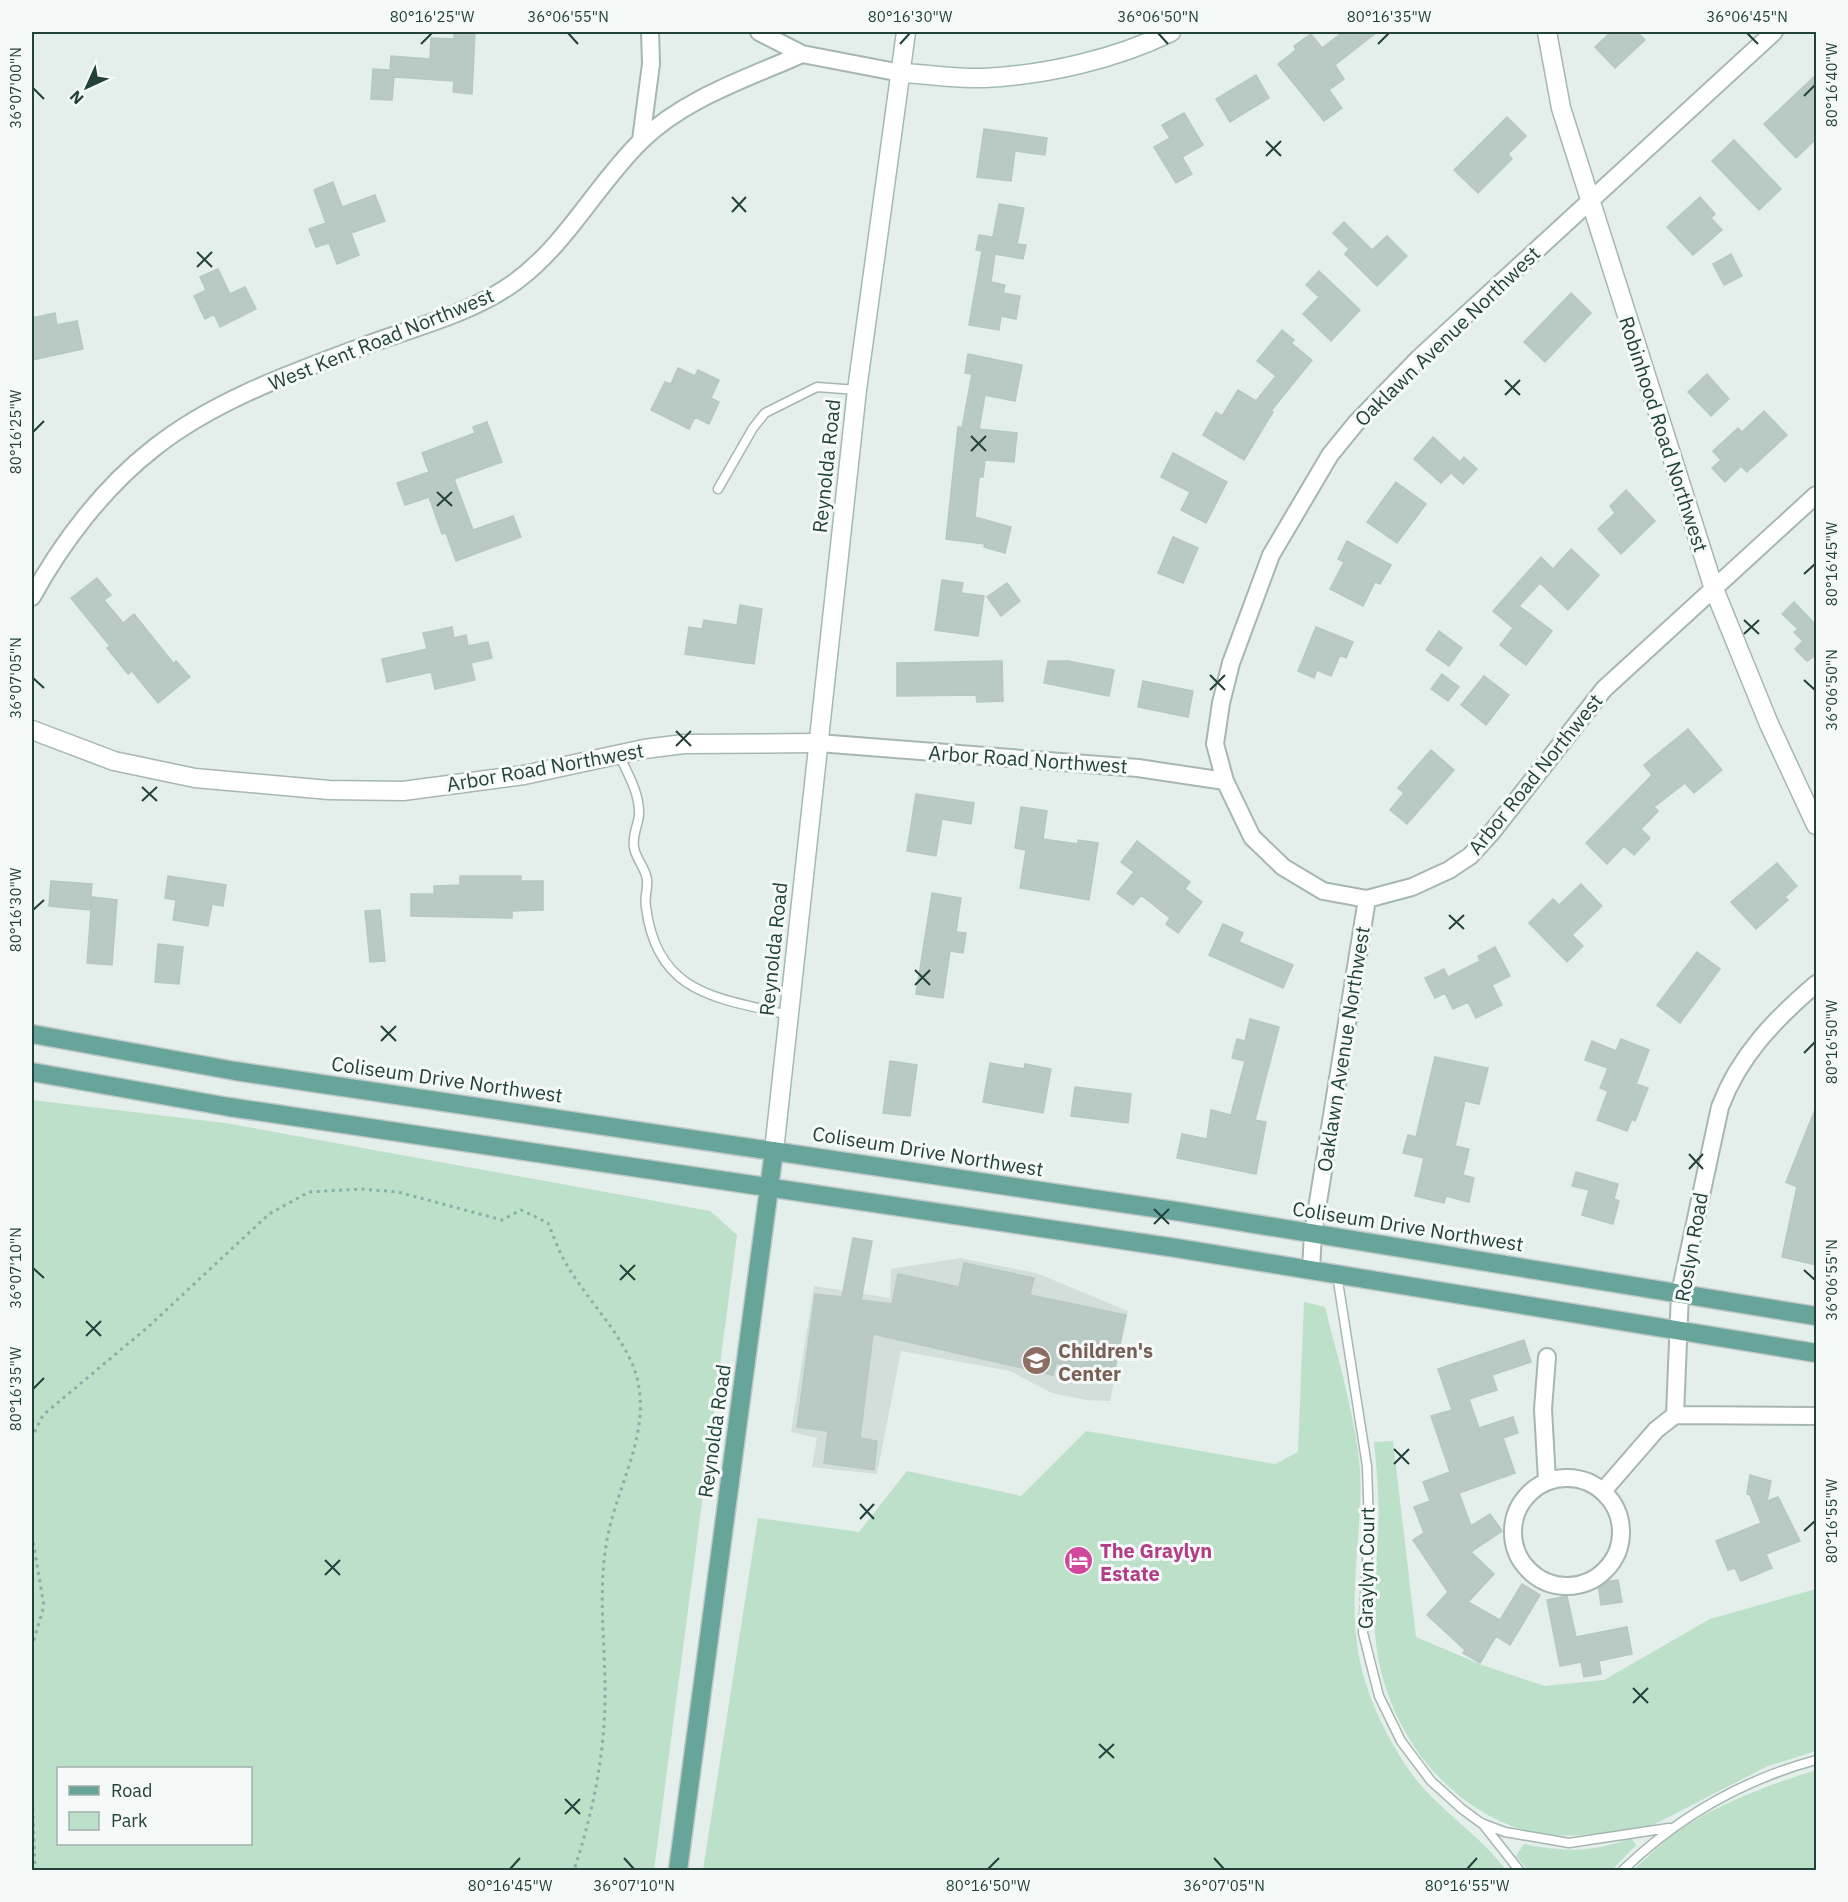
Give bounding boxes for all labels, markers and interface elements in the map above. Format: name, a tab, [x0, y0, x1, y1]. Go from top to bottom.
text: 80°16'25"W	[390, 7, 475, 26]
text: 36°06'55"N	[527, 7, 609, 26]
text: 80°16'30"W	[868, 7, 953, 26]
text: 36°06'50"N	[1117, 7, 1199, 26]
text: 80°16'35"W	[1347, 7, 1432, 26]
text: 36°06'45"N	[1706, 7, 1788, 26]
text: 80°16'40"W	[1822, 42, 1841, 127]
text: 36°07'00"N	[6, 47, 25, 129]
north arrow	[57, 57, 117, 117]
text: N	[65, 86, 88, 109]
street label: Oaklawn Avenue Northwest	[1348, 240, 1546, 432]
street label: West Kent Road Northwest	[264, 281, 498, 397]
street label: Robinhood Road Northwest	[1613, 313, 1715, 555]
text: 80°16'25"W	[6, 389, 25, 474]
street label: Reynolda Road	[806, 398, 846, 534]
text: 80°16'45"W	[1822, 521, 1841, 606]
text: 36°07'05"N	[6, 637, 25, 719]
text: 36°06'50"N	[1822, 649, 1841, 731]
street label: Arbor Road Northwest	[1462, 688, 1608, 860]
street label: Arbor Road Northwest	[444, 736, 646, 798]
street label: Arbor Road Northwest	[927, 739, 1129, 779]
text: 80°16'30"W	[6, 867, 25, 952]
street label: Reynolda Road	[753, 881, 793, 1017]
street label: Oaklawn Avenue Northwest	[1310, 924, 1376, 1174]
text: 80°16'50"W	[1822, 999, 1841, 1084]
street label: Coliseum Drive Northwest	[330, 1049, 564, 1109]
street label: Coliseum Drive Northwest	[811, 1119, 1045, 1183]
street label: Roslyn Road	[1668, 1190, 1714, 1304]
street label: Coliseum Drive Northwest	[1291, 1194, 1525, 1258]
text: 36°07'10"N	[6, 1227, 25, 1309]
text: 36°06'55"N	[1822, 1239, 1841, 1321]
place label: Children's Center	[1058, 1337, 1153, 1387]
school or university icon: Children's Center	[1021, 1345, 1053, 1377]
text: 80°16'35"W	[6, 1346, 25, 1431]
street label: Reynolda Road	[691, 1363, 737, 1499]
text: 80°16'55"W	[1822, 1478, 1841, 1563]
street label: Graylyn Court	[1351, 1507, 1381, 1629]
place label: The Graylyn Estate	[1100, 1537, 1212, 1587]
hotel icon: The Graylyn Estate	[1063, 1545, 1095, 1577]
legend	[57, 1767, 252, 1845]
text: Road	[111, 1779, 152, 1802]
text: Park	[111, 1809, 148, 1832]
text: 80°16'45"W	[468, 1876, 553, 1895]
text: 36°07'10"N	[593, 1876, 675, 1895]
text: 80°16'50"W	[946, 1876, 1031, 1895]
text: 36°07'05"N	[1183, 1876, 1265, 1895]
text: 80°16'55"W	[1425, 1876, 1510, 1895]

